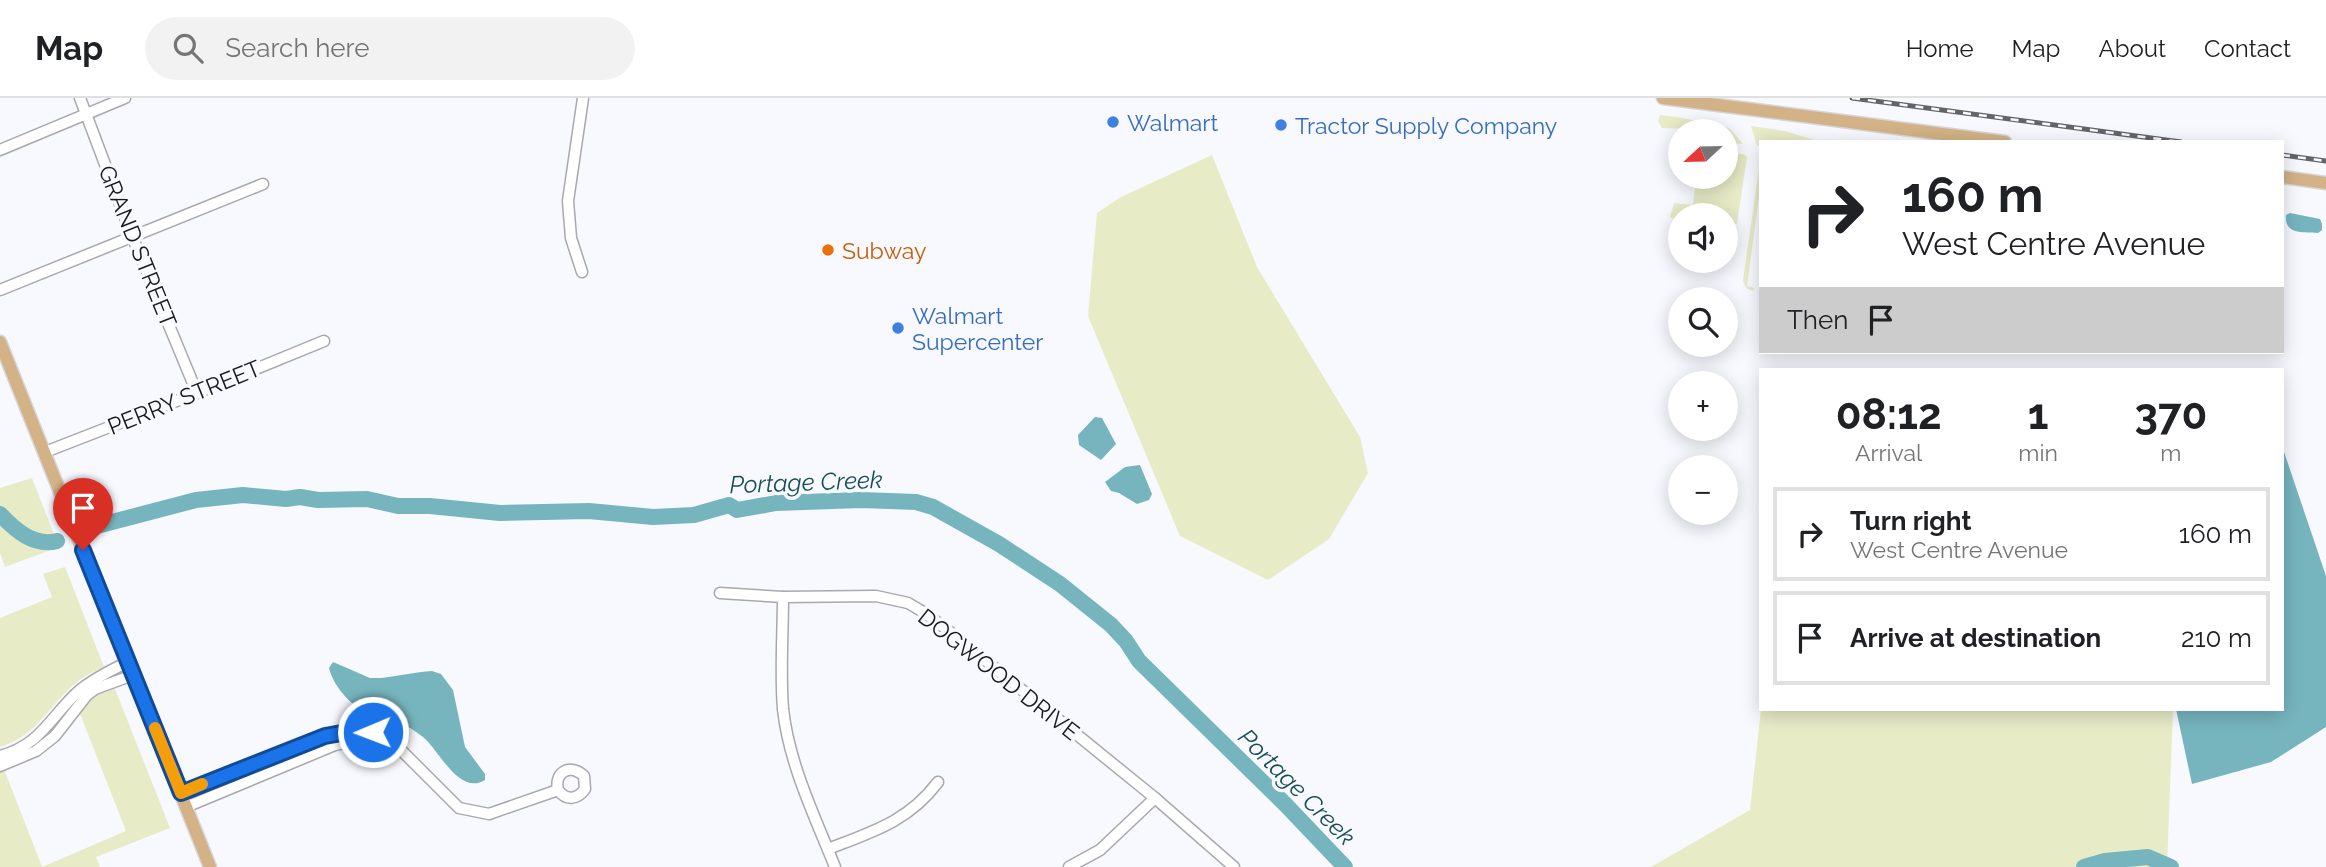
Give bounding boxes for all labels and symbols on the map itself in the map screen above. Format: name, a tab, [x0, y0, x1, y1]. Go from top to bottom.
place label: Walmart	[1127, 109, 1218, 136]
place label: Tractor Supply Company	[1295, 112, 1557, 139]
marker: Walmart	[1105, 114, 1121, 130]
marker: Tractor Supply Company	[1273, 117, 1289, 133]
north arrow	[1668, 119, 1738, 189]
street label: GRAND STREET	[93, 161, 183, 331]
place label: Subway	[842, 237, 926, 264]
marker: Subway	[820, 242, 836, 258]
place label: Walmart Supercenter	[912, 302, 1043, 355]
marker: Walmart Supercenter	[890, 320, 906, 336]
street label: PERRY STREET	[104, 354, 264, 440]
water label: Portage Creek	[729, 465, 883, 499]
pin	[53, 478, 113, 550]
street label: DOGWOOD DRIVE	[913, 603, 1085, 745]
position arrow	[336, 695, 410, 769]
water label: Portage Creek	[1233, 723, 1362, 852]

